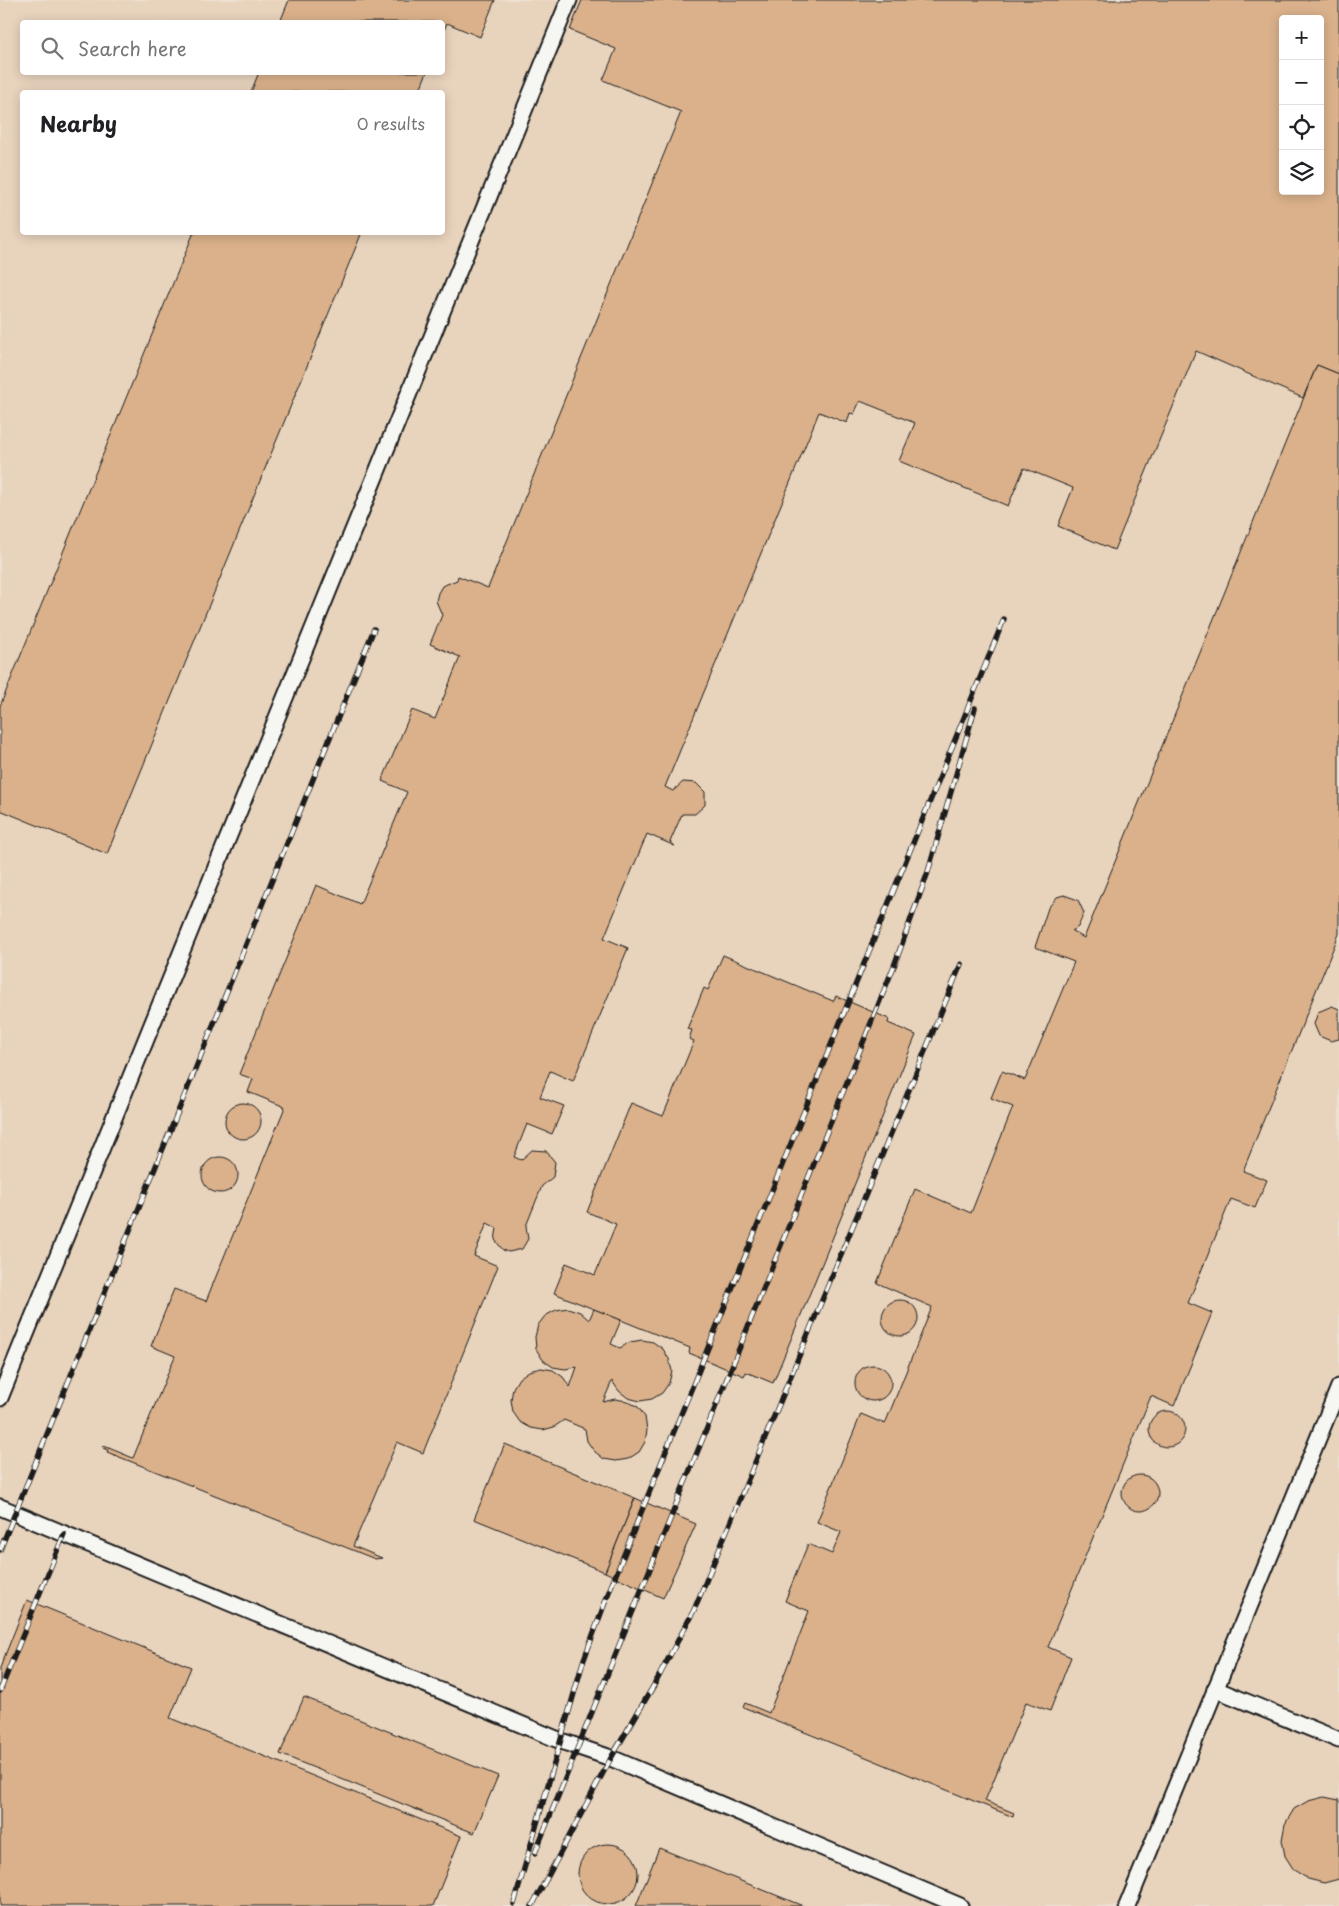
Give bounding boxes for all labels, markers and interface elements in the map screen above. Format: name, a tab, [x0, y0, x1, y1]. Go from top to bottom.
map controls	[1279, 15, 1324, 195]
button: +	[1279, 15, 1324, 60]
search box	[20, 20, 445, 75]
icon: search	[38, 34, 66, 62]
text: Search here	[78, 34, 187, 62]
button: −	[1279, 60, 1324, 105]
button: locate	[1279, 105, 1324, 150]
text: Nearby	[40, 107, 117, 139]
text: 0 results	[357, 111, 425, 135]
button: layers	[1279, 150, 1324, 195]

